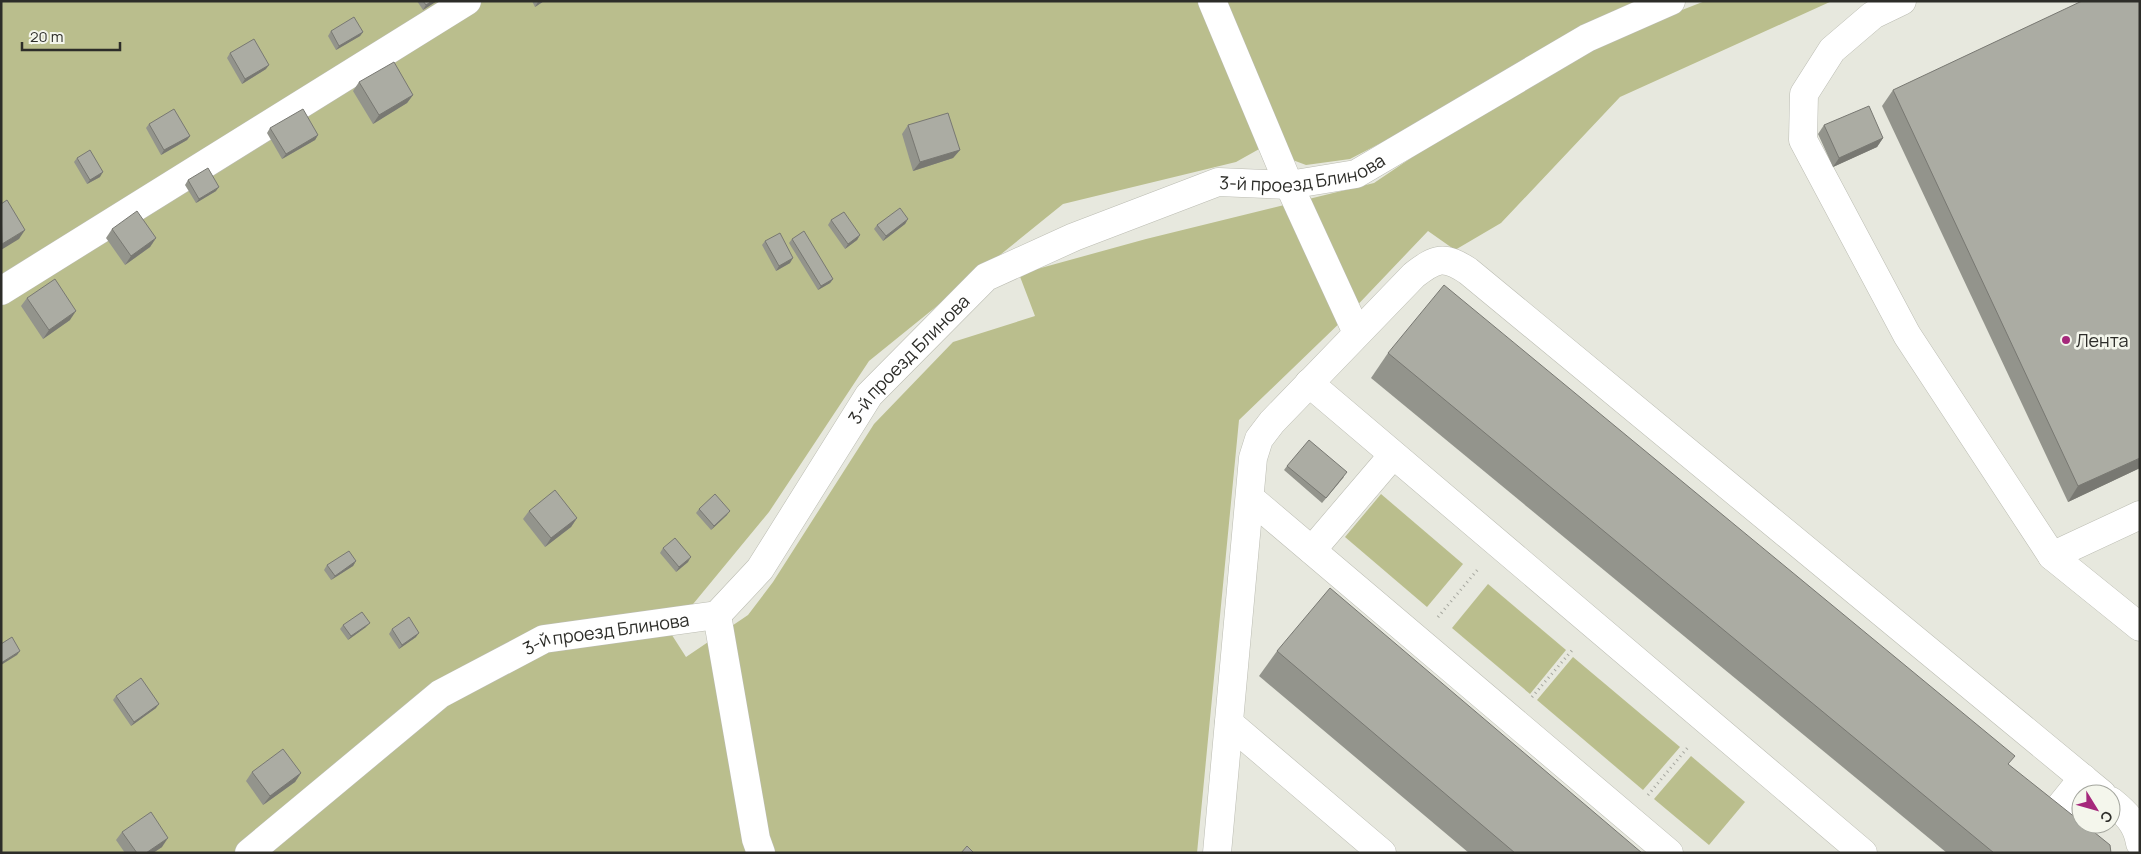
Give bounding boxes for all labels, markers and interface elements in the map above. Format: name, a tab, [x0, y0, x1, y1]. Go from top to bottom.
scale bar	[22, 20, 120, 52]
text: 20 m	[30, 26, 63, 47]
street label: 3-й проезд Блинова	[1219, 148, 1389, 197]
street label: 3-й проезд Блинова	[842, 289, 974, 428]
place label: Лента	[2076, 328, 2129, 352]
marker: Лента	[2060, 334, 2072, 346]
street label: 3-й проезд Блинова	[518, 607, 691, 660]
north arrow	[2071, 784, 2121, 834]
text: С	[2096, 807, 2117, 827]

